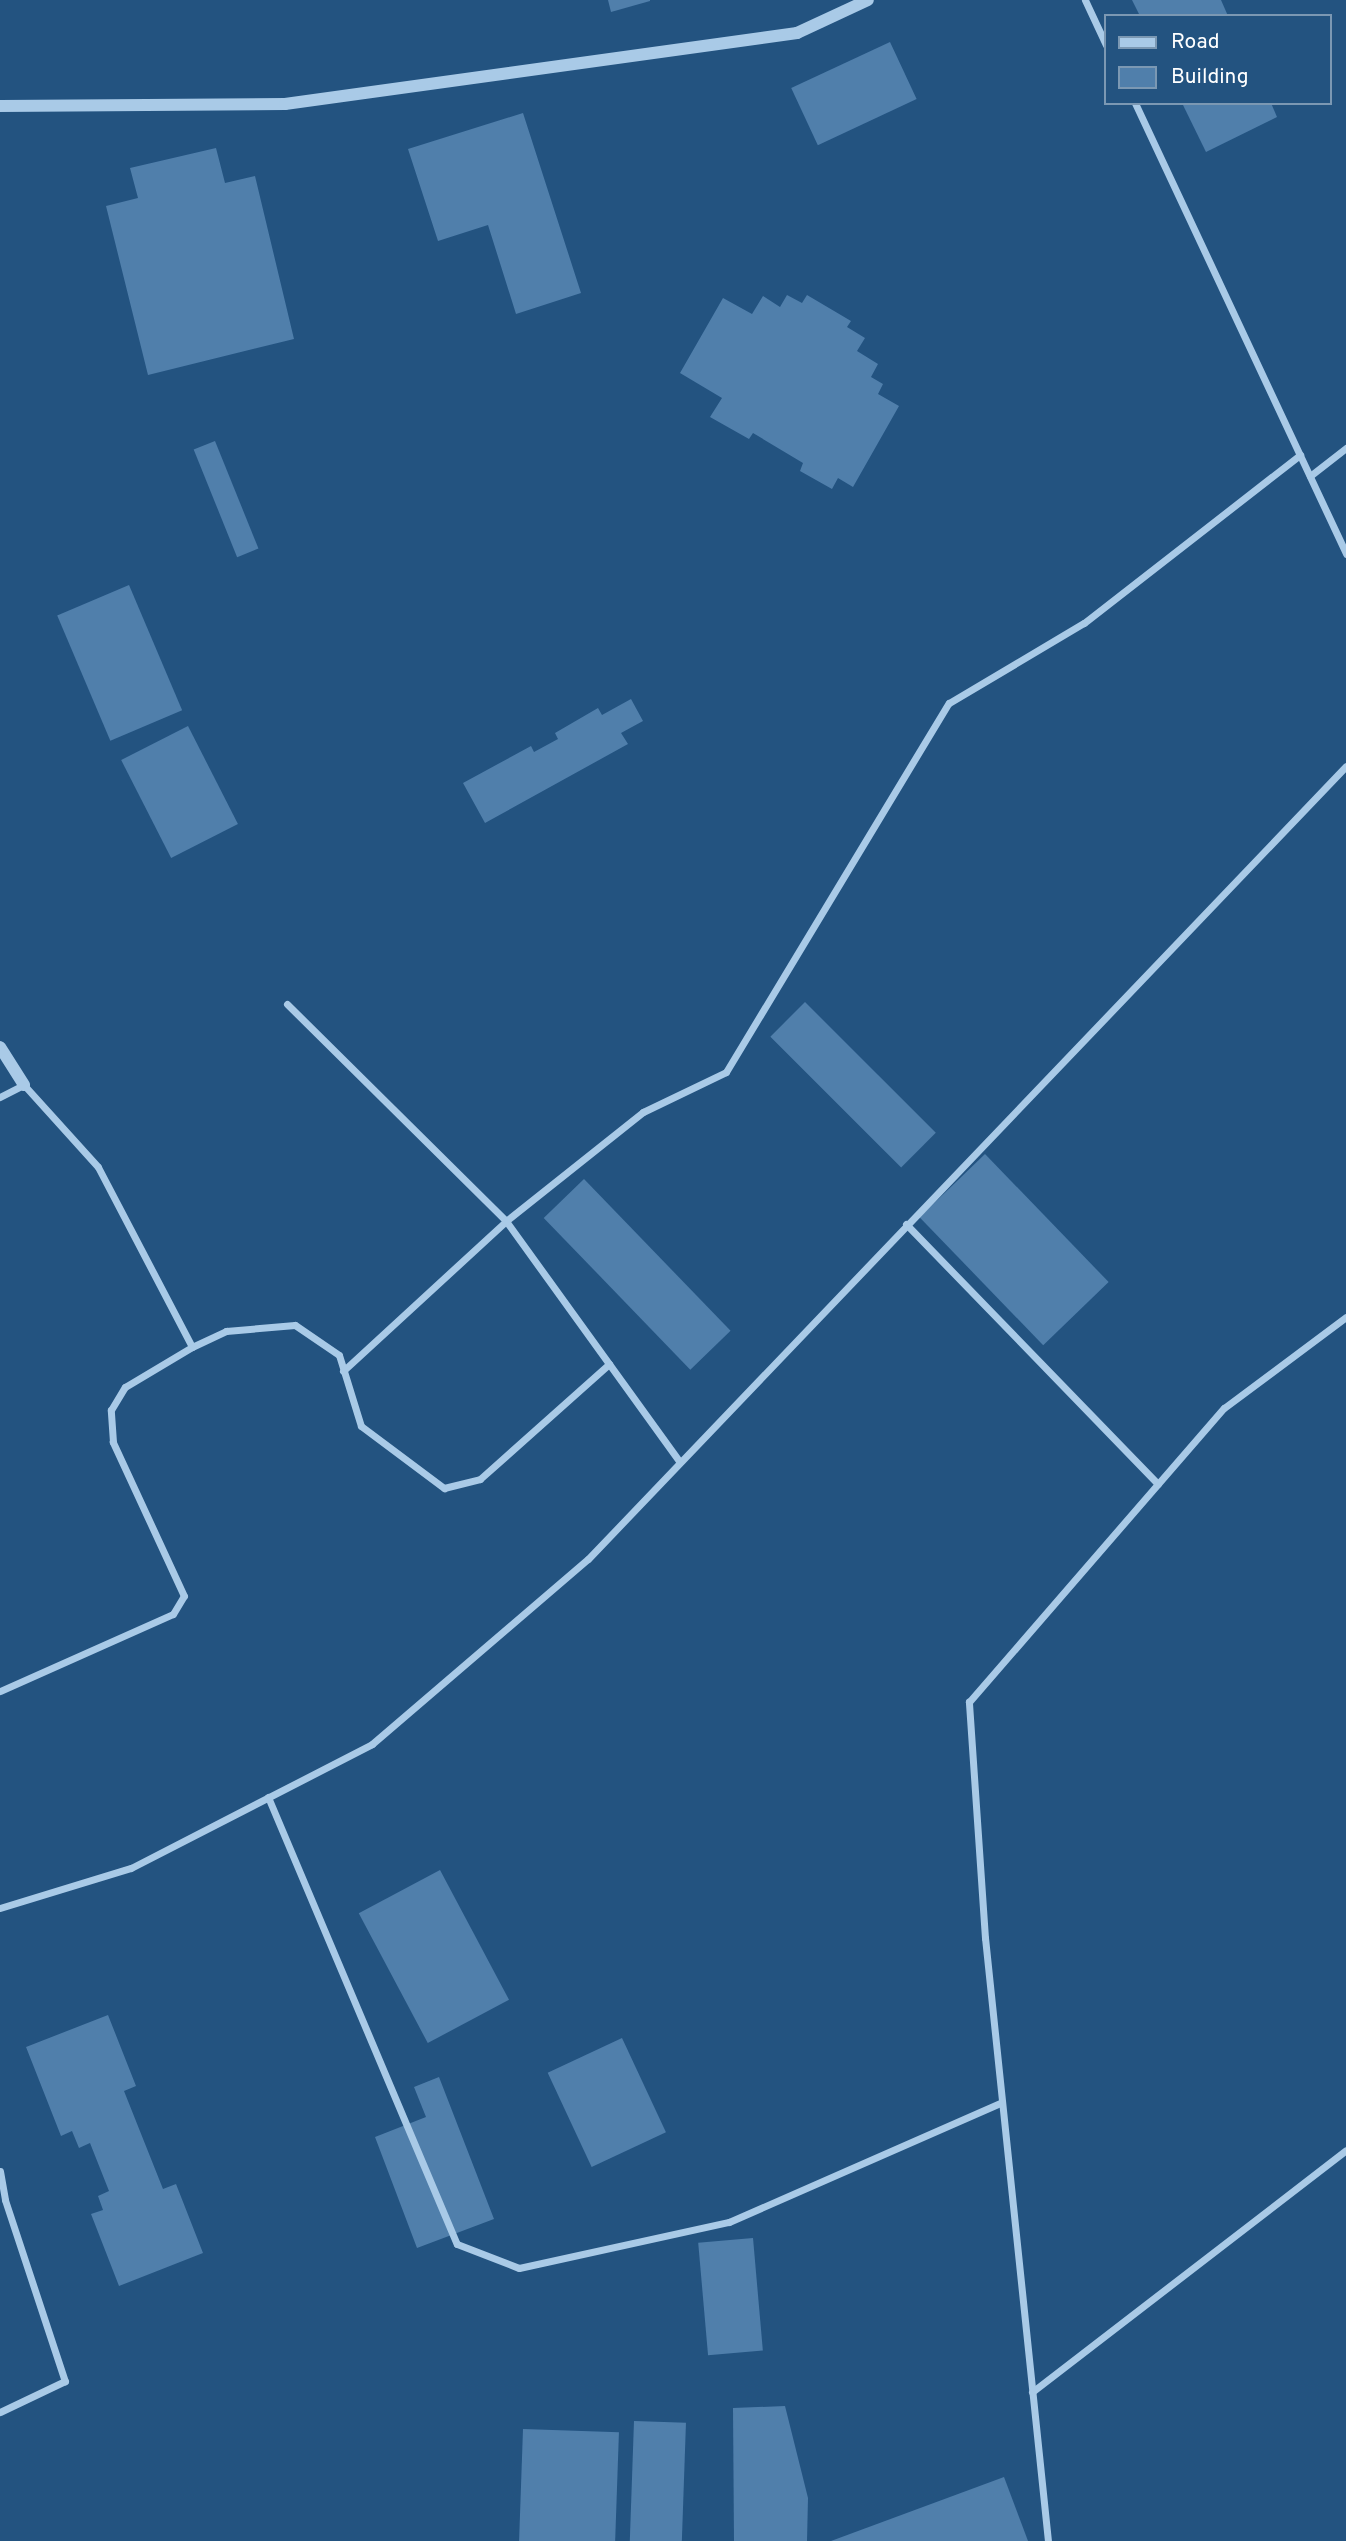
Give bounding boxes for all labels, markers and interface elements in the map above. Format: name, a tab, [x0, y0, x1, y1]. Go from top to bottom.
legend	[1104, 14, 1332, 105]
text: Road	[1171, 29, 1220, 56]
text: Building	[1171, 64, 1249, 91]

